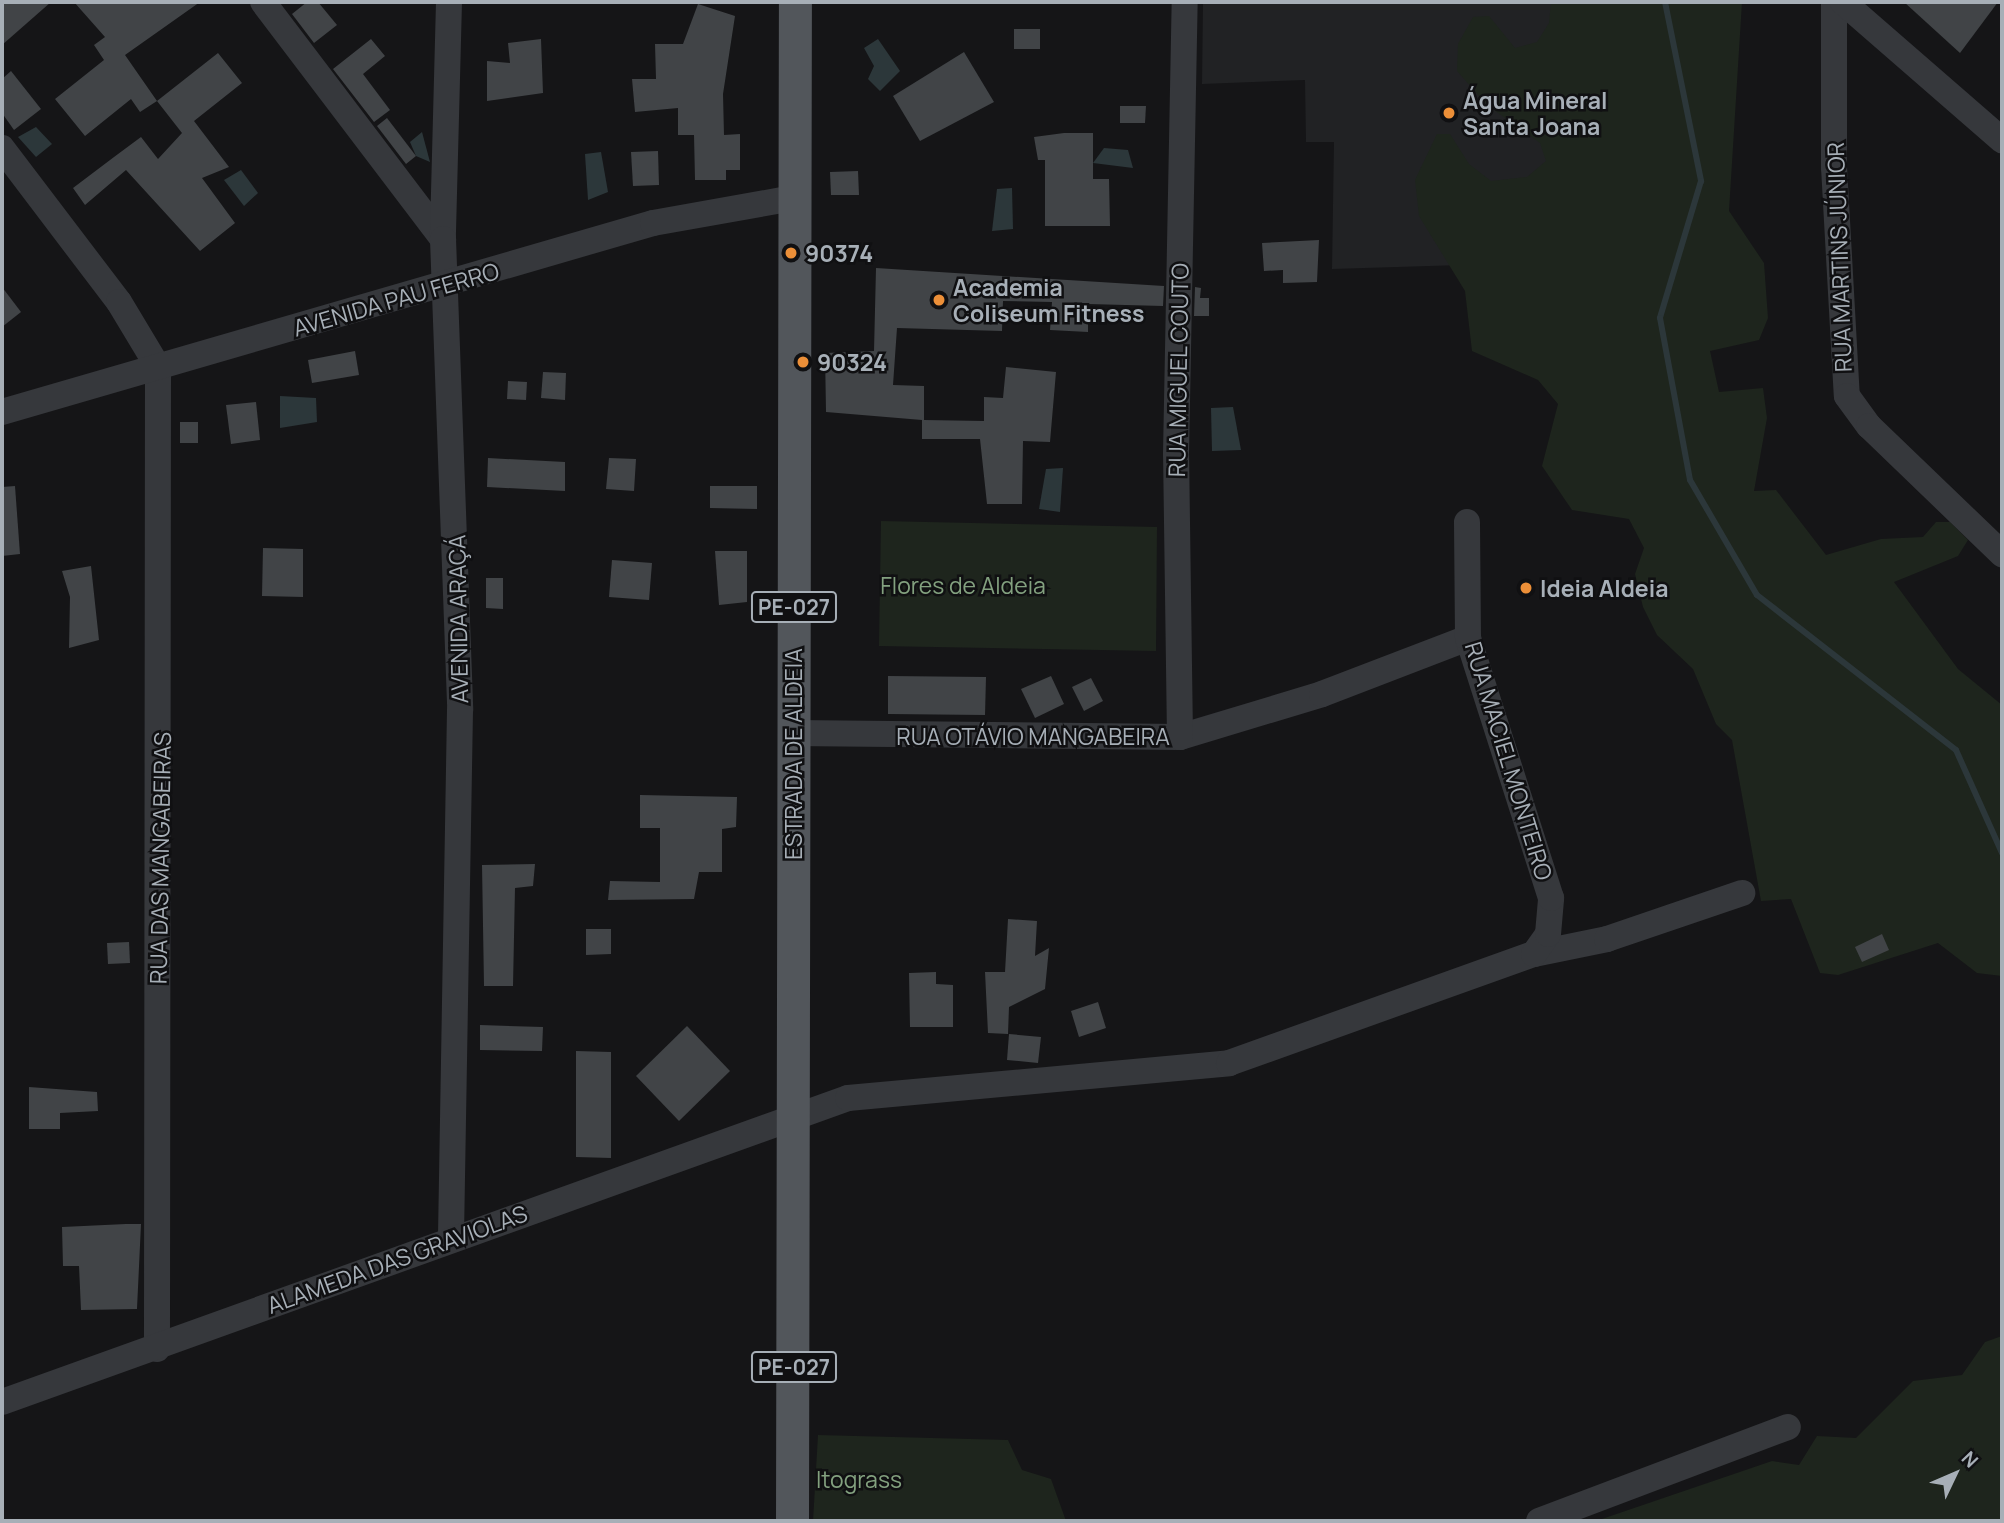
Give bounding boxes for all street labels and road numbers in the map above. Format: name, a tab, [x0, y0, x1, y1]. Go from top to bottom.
street label: RUA MARTINS JÚNIOR	[1821, 141, 1857, 373]
street label: AVENIDA PAU FERRO	[290, 256, 502, 342]
street label: RUA MIGUEL COUTO	[1162, 262, 1194, 478]
street label: AVENIDA ARAÇÁ	[443, 534, 473, 704]
road number: PE-027	[750, 590, 838, 624]
street label: RUA MACIEL MONTEIRO	[1459, 638, 1559, 884]
street label: ESTRADA DE ALDEIA	[779, 648, 807, 860]
street label: RUA OTÁVIO MANGABEIRA	[896, 722, 1170, 750]
street label: RUA DAS MANGABEIRAS	[144, 732, 176, 984]
street label: ALAMEDA DAS GRAVIOLAS	[263, 1199, 531, 1319]
road number: PE-027	[750, 1350, 838, 1384]

